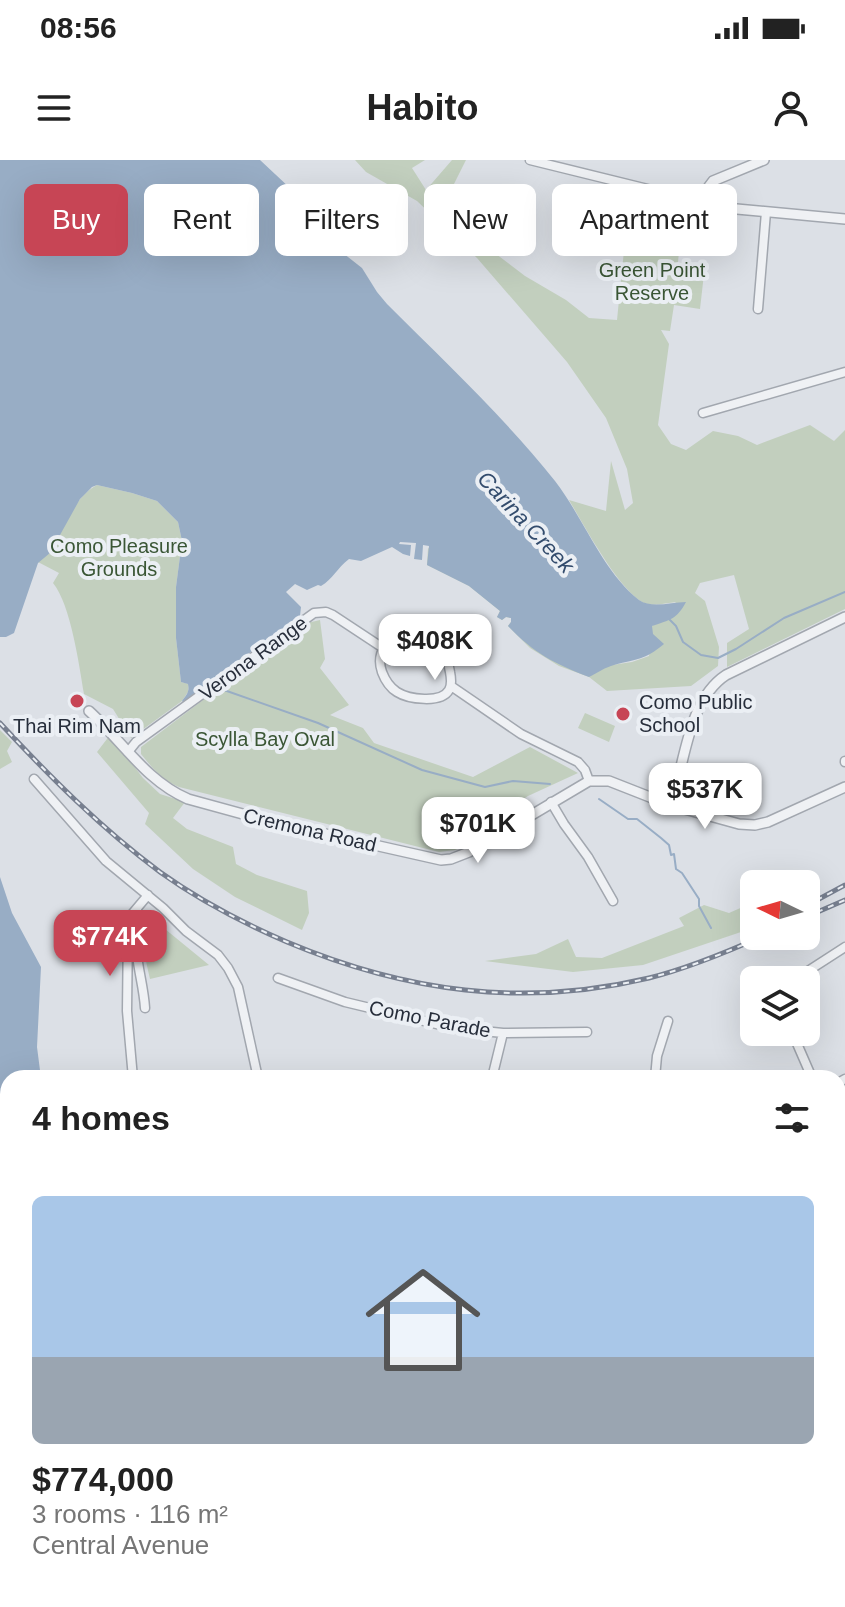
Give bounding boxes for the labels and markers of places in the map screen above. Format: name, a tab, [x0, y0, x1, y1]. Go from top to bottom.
pin: $408K	[379, 614, 491, 682]
place label: Como Public School	[639, 691, 752, 736]
marker: Thai Rim Nam	[68, 692, 86, 710]
marker: Como Public School	[614, 705, 632, 723]
place label: Thai Rim Nam	[13, 715, 141, 737]
pin: $537K	[649, 763, 761, 831]
pin: $701K	[422, 797, 534, 865]
pin: $774K	[54, 910, 166, 978]

